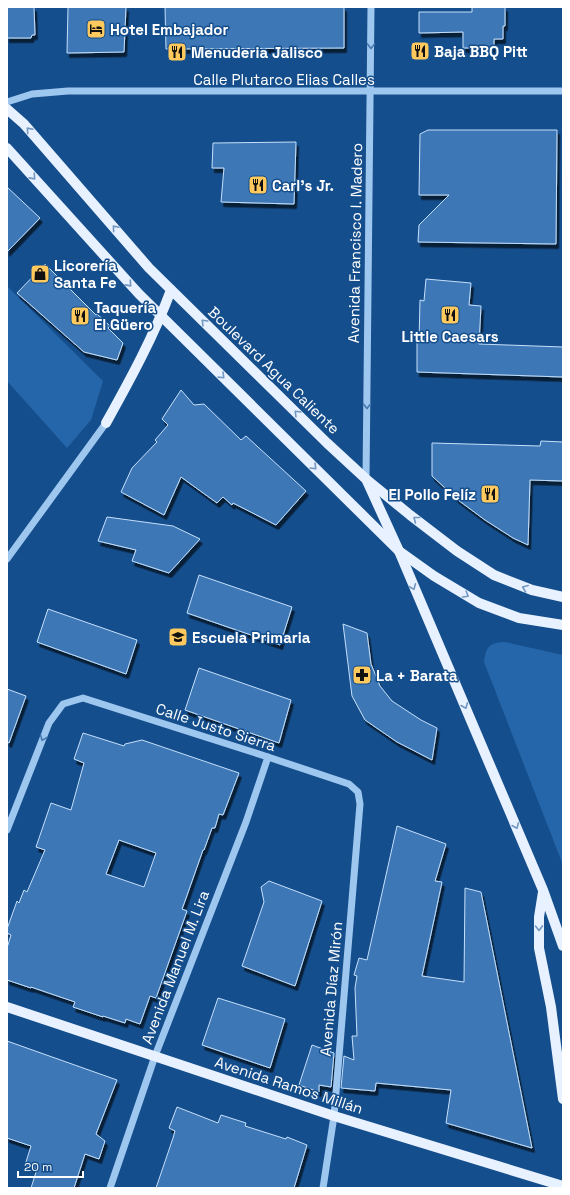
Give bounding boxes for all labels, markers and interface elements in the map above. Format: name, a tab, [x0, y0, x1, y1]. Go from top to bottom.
hotel icon: Hotel Embajador	[85, 18, 107, 40]
place label: Hotel Embajador	[110, 20, 228, 39]
restaurant icon: Baja BBQ Pitt	[409, 40, 431, 62]
restaurant icon: Menuderia Jalisco	[166, 41, 188, 63]
place label: Baja BBQ Pitt	[434, 42, 528, 61]
place label: Menuderia Jalisco	[191, 43, 323, 62]
one-way arrow	[367, 43, 375, 49]
street label: Calle Plutarco Elias Calles	[193, 70, 375, 89]
one-way arrow	[27, 128, 34, 135]
street label: Avenida Francisco I. Madero	[344, 143, 366, 343]
one-way arrow	[28, 172, 36, 180]
restaurant icon: Carl's Jr.	[247, 174, 269, 196]
place label: Carl's Jr.	[272, 176, 334, 195]
one-way arrow	[112, 226, 119, 233]
place label: Licorería Santa Fe	[54, 256, 117, 292]
shop icon: Licorería Santa Fe	[29, 263, 51, 285]
one-way arrow	[125, 279, 132, 287]
place label: Taquería El Güero	[94, 298, 156, 334]
street label: Boulevard Agua Caliente	[204, 302, 344, 438]
restaurant icon: Little Caesars	[439, 304, 461, 326]
restaurant icon: Taquería El Güero	[69, 305, 91, 327]
one-way arrow	[201, 319, 209, 327]
place label: Little Caesars	[401, 327, 499, 346]
one-way arrow	[217, 371, 225, 378]
one-way arrow	[363, 403, 371, 409]
one-way arrow	[294, 411, 302, 418]
one-way arrow	[309, 462, 317, 470]
restaurant icon: El Pollo Felíz	[479, 483, 501, 505]
place label: El Pollo Felíz	[389, 485, 476, 504]
one-way arrow	[413, 517, 420, 524]
one-way arrow	[409, 583, 417, 590]
one-way arrow	[522, 584, 529, 592]
one-way arrow	[462, 591, 469, 598]
school or university icon: Escuela Primaria	[167, 626, 189, 648]
place label: Escuela Primaria	[192, 628, 311, 647]
pharmacy icon: La + Barata	[351, 664, 373, 686]
place label: La + Barata	[376, 666, 458, 685]
street label: Calle Justo Sierra	[154, 699, 279, 755]
one-way arrow	[460, 702, 468, 709]
one-way arrow	[40, 734, 48, 741]
one-way arrow	[511, 821, 519, 829]
street label: Avenida Manuel M. Lira	[137, 887, 213, 1047]
street label: Avenida Díaz Mirón	[316, 921, 346, 1057]
one-way arrow	[535, 925, 543, 931]
street label: Avenida Ramos Millán	[212, 1052, 366, 1118]
scale bar	[18, 1153, 83, 1179]
text: 20 m	[24, 1159, 52, 1175]

